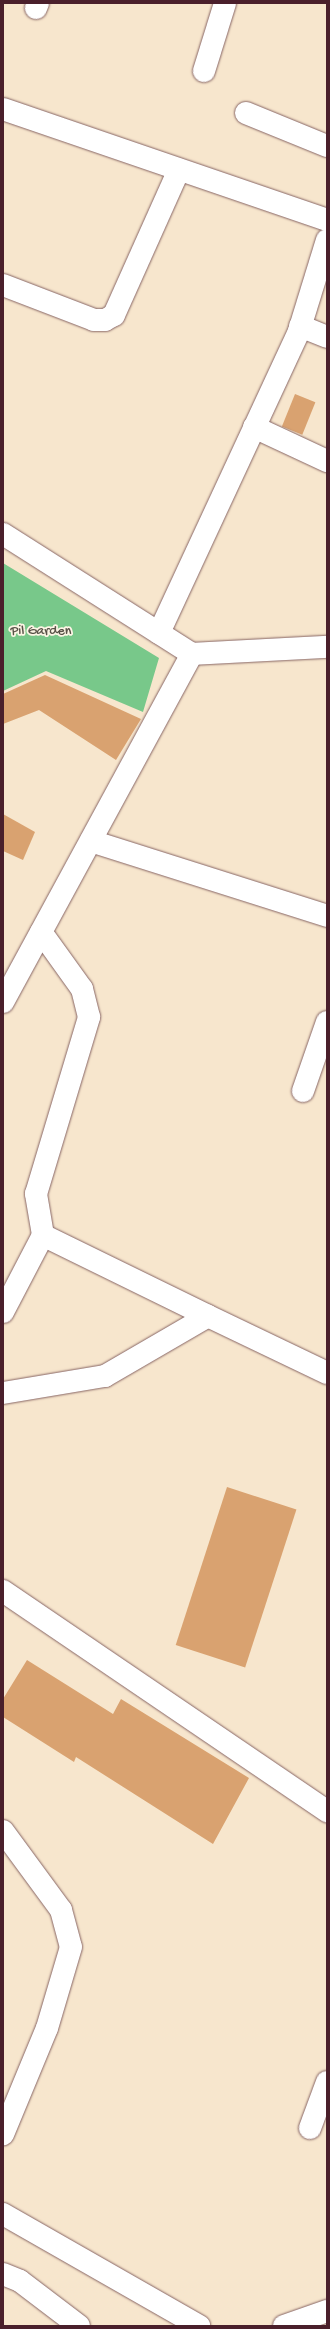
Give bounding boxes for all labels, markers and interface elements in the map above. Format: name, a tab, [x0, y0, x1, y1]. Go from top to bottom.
park label: Pil Garden	[11, 624, 71, 640]

